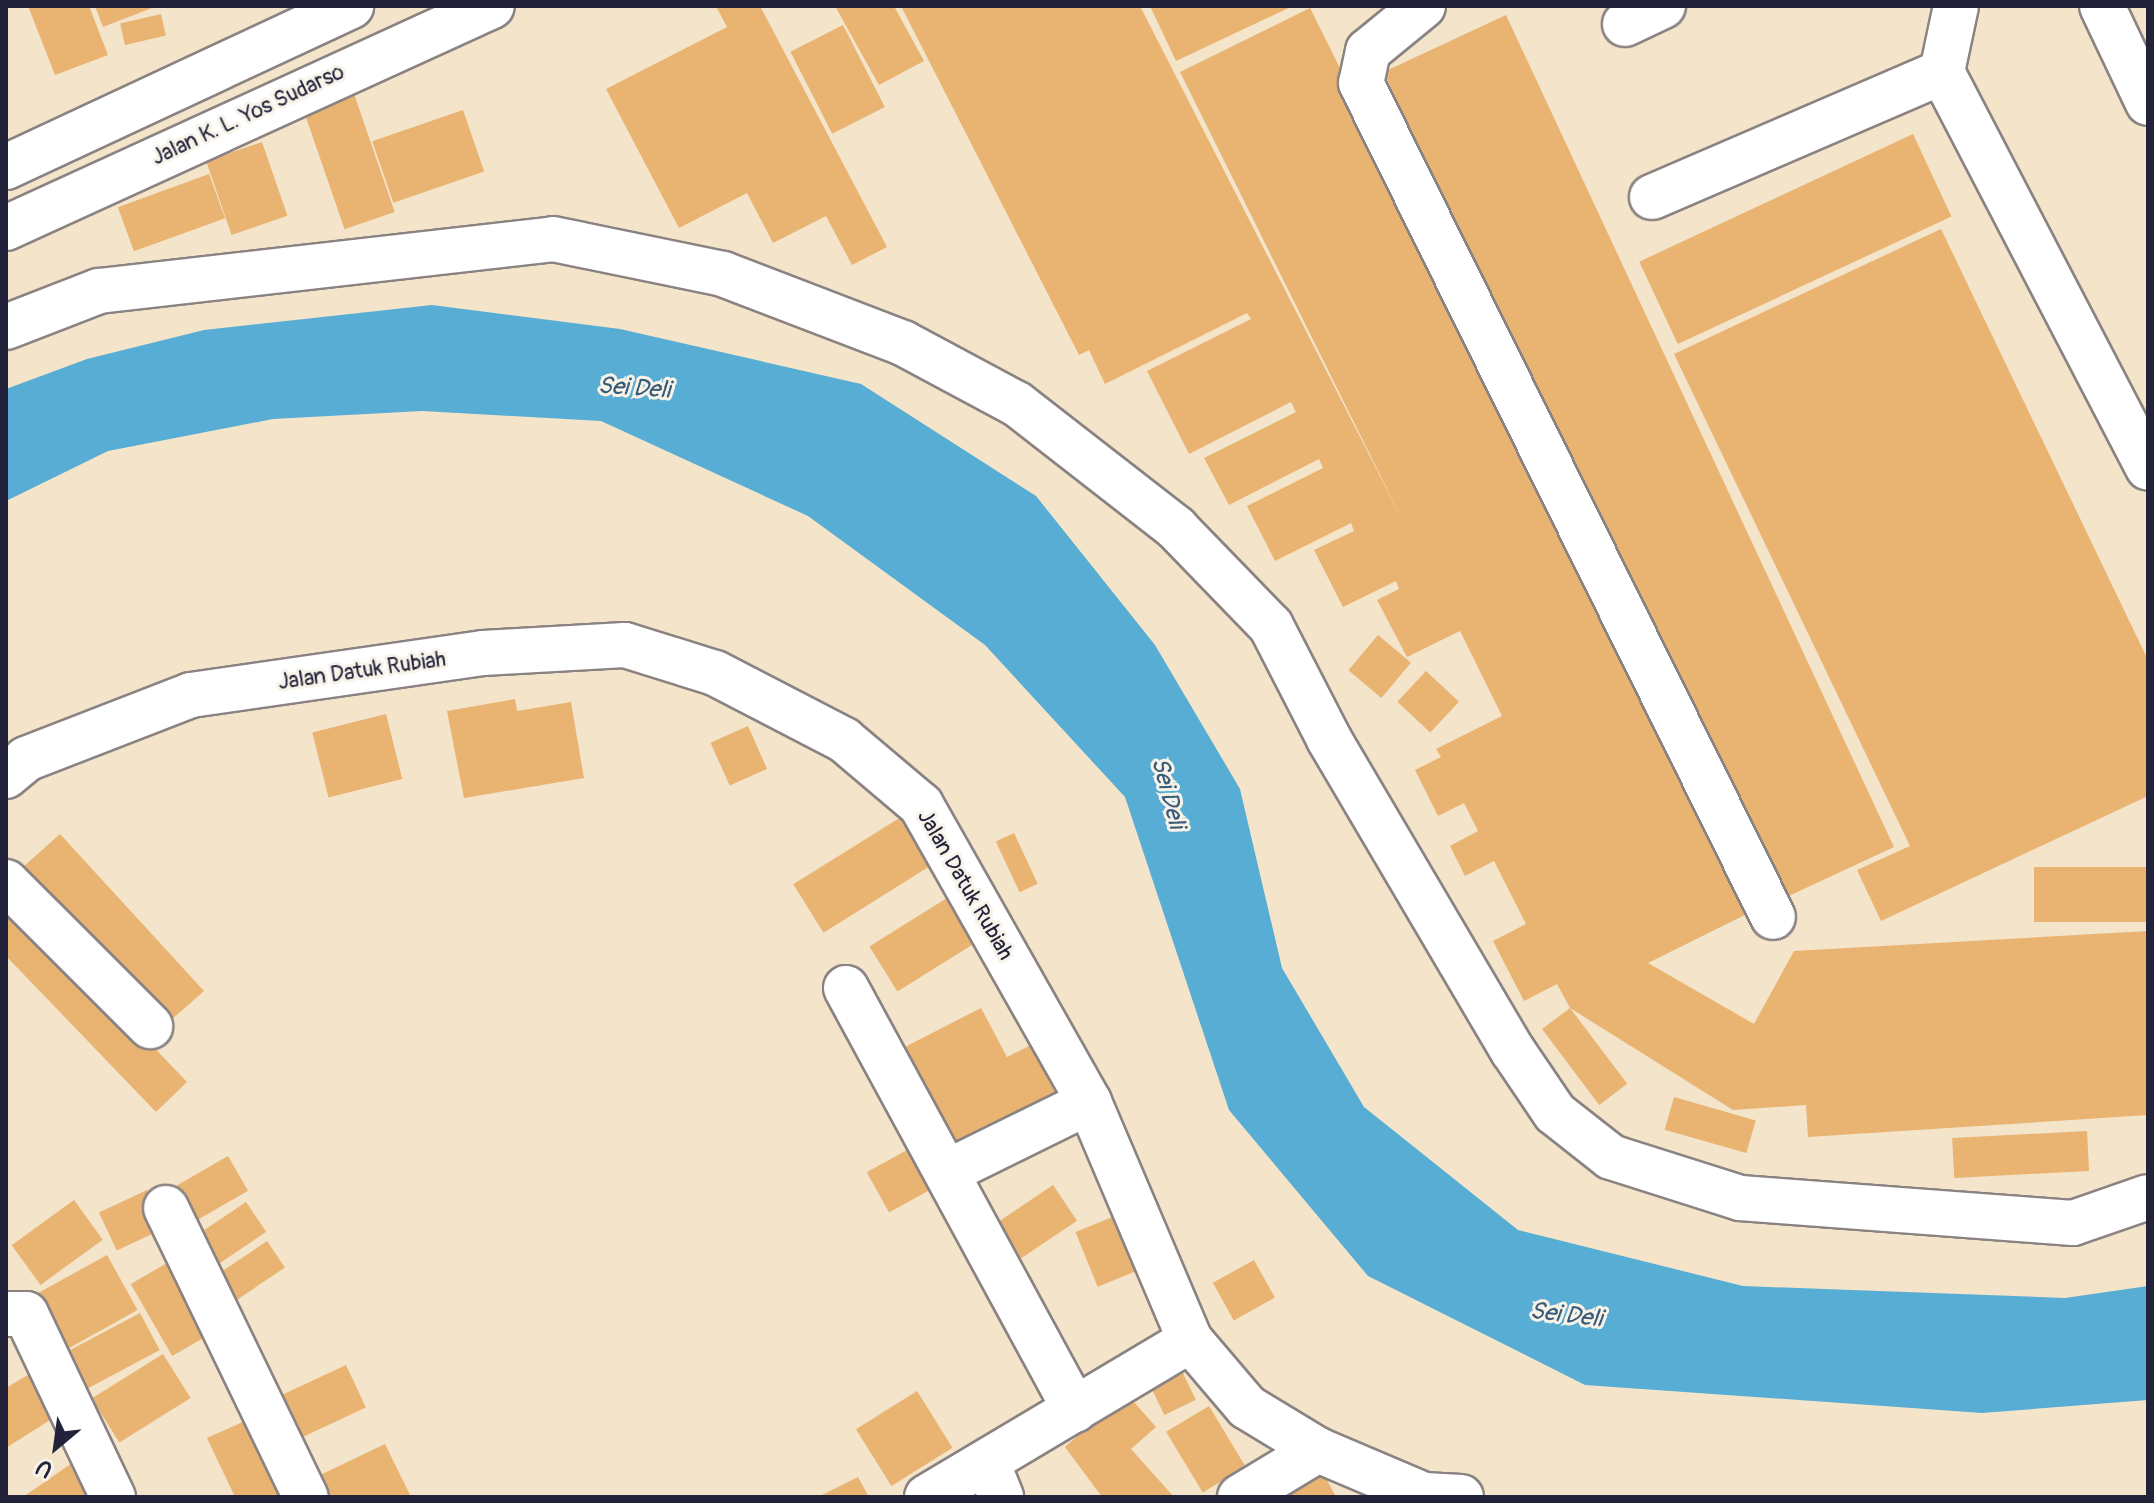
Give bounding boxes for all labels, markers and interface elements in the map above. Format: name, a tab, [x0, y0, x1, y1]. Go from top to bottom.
street label: Jalan K. L. Yos Sudarso	[148, 59, 348, 171]
water label: Sei Deli	[597, 371, 671, 405]
street label: Jalan Datuk Rubiah	[276, 646, 448, 696]
water label: Sei Deli	[1145, 754, 1191, 832]
street label: Jalan Datuk Rubiah	[911, 805, 1019, 965]
water label: Sei Deli	[1528, 1296, 1604, 1334]
north arrow	[16, 1407, 96, 1487]
text: U	[31, 1452, 58, 1484]

